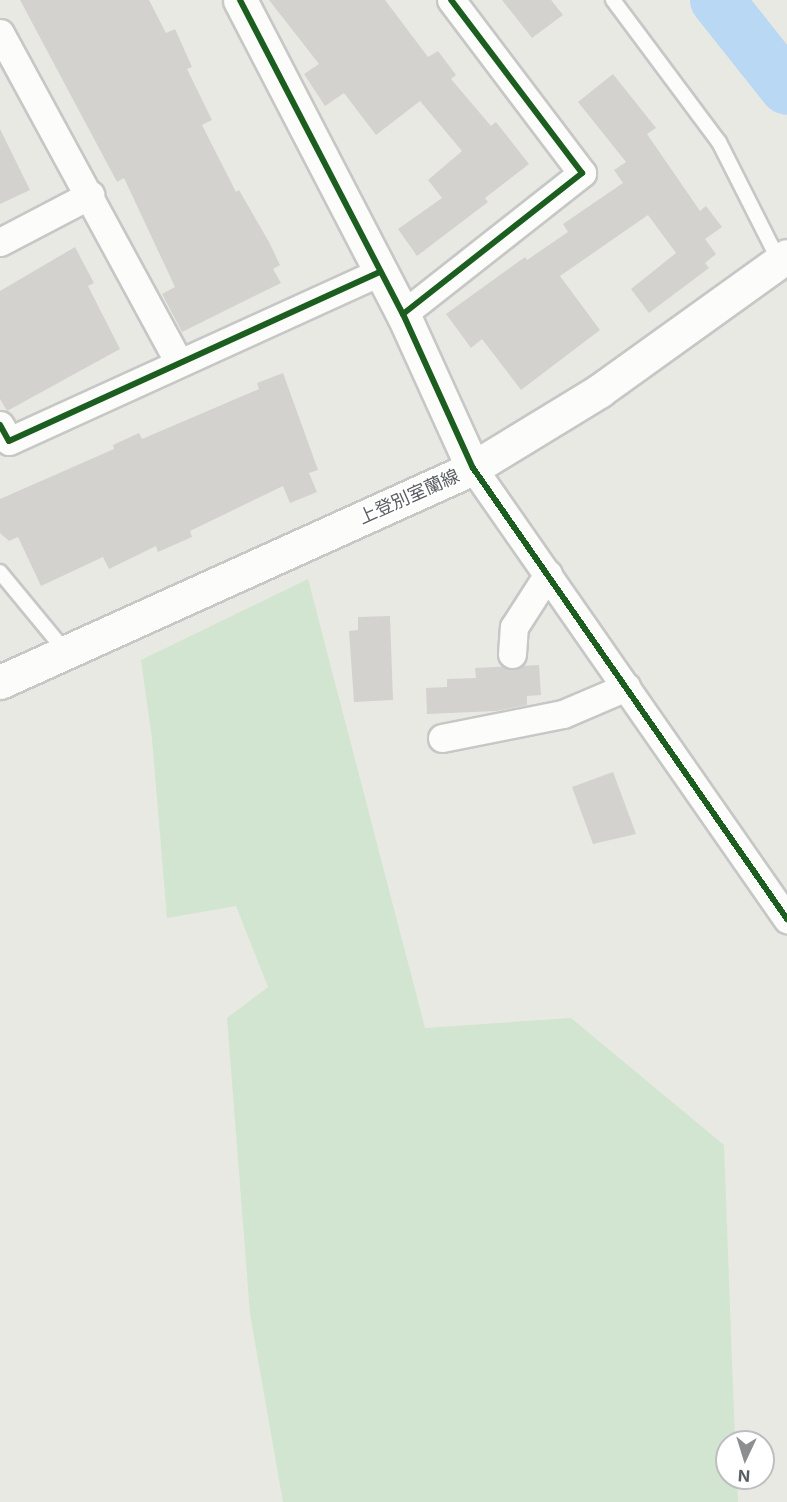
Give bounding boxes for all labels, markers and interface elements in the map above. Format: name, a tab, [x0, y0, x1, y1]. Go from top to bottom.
street label: 上登別室蘭線	[355, 465, 463, 529]
north arrow	[715, 1430, 775, 1490]
text: N	[737, 1466, 751, 1486]

